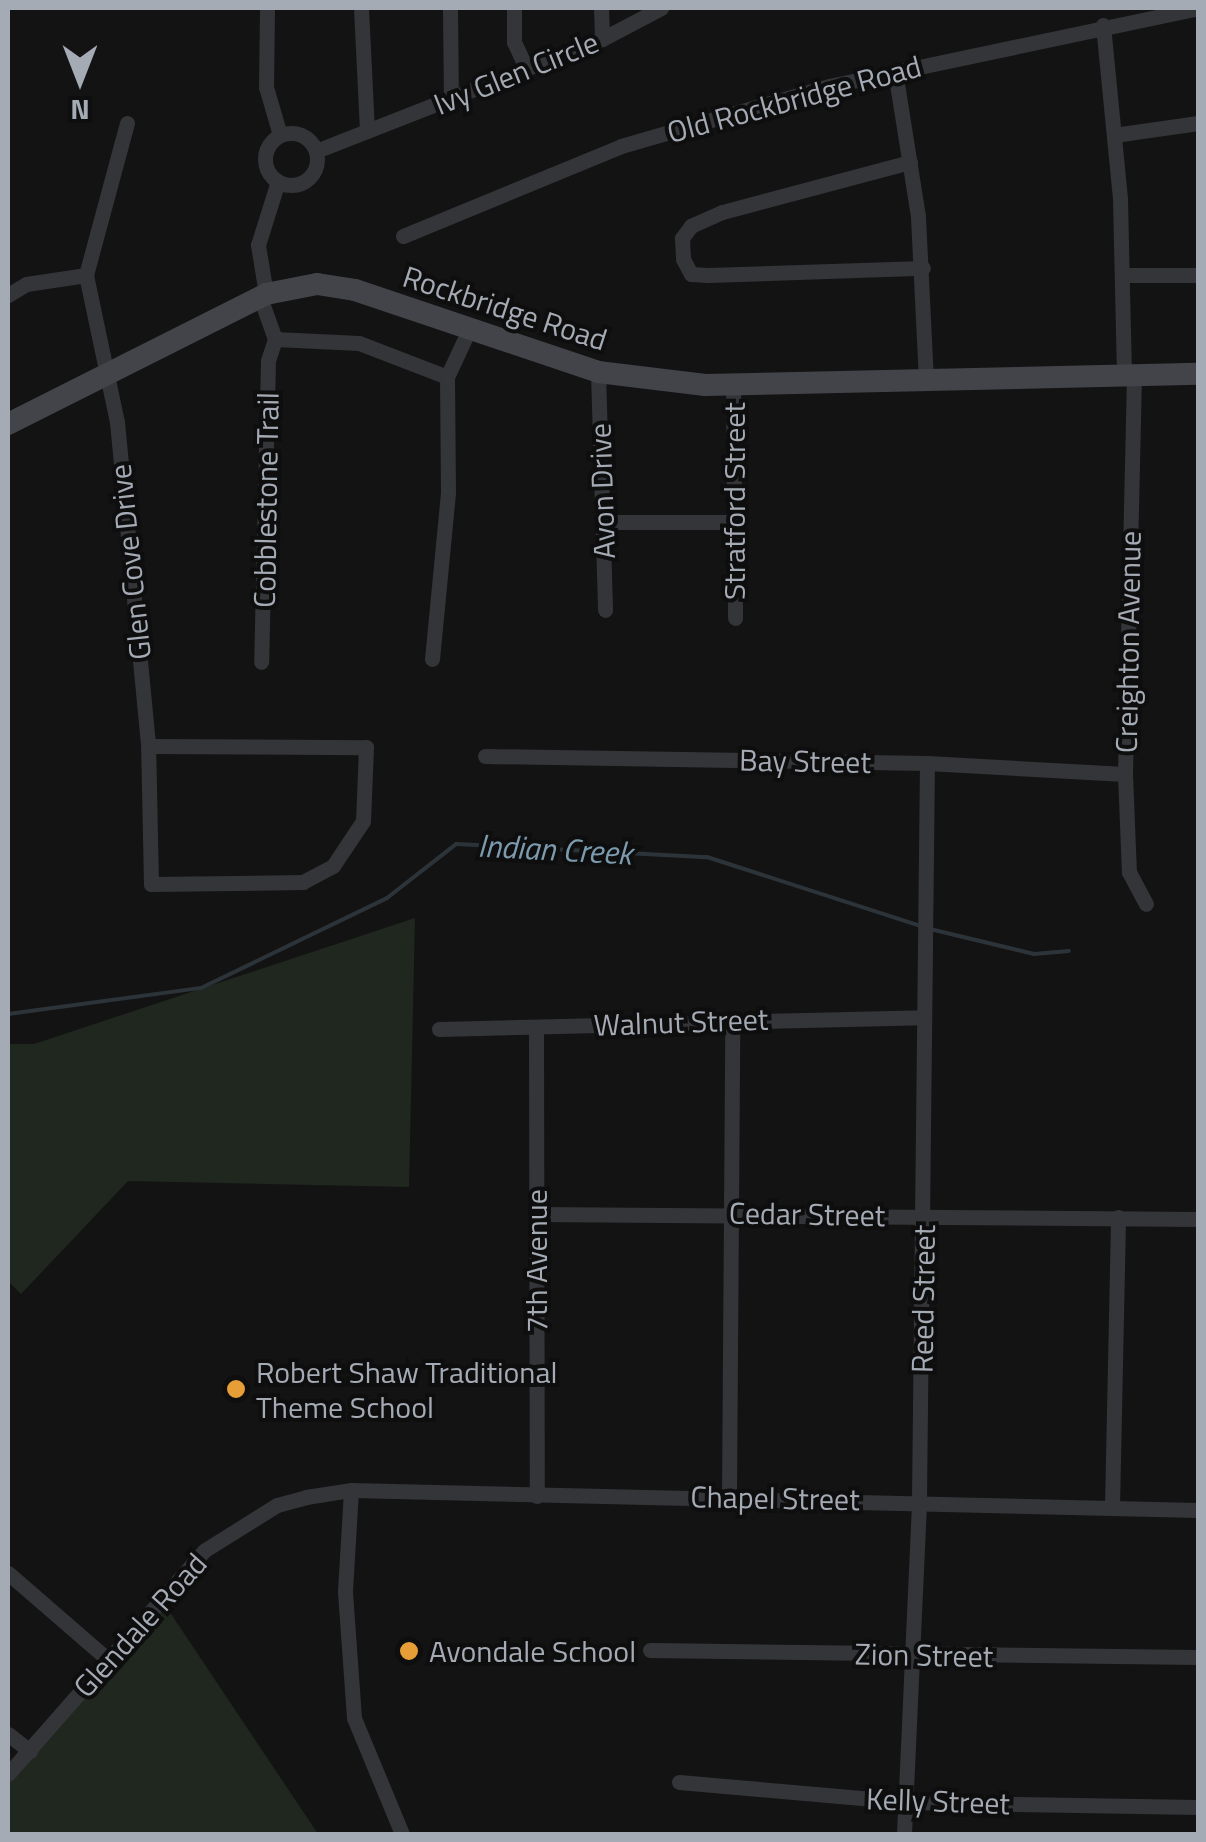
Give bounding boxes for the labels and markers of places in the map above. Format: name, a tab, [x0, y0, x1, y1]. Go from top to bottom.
place label: Robert Shaw Traditional Theme School	[256, 1354, 557, 1424]
marker: Robert Shaw Traditional Theme School	[225, 1378, 247, 1400]
place label: Avondale School	[429, 1633, 636, 1669]
marker: Avondale School	[398, 1640, 420, 1662]

